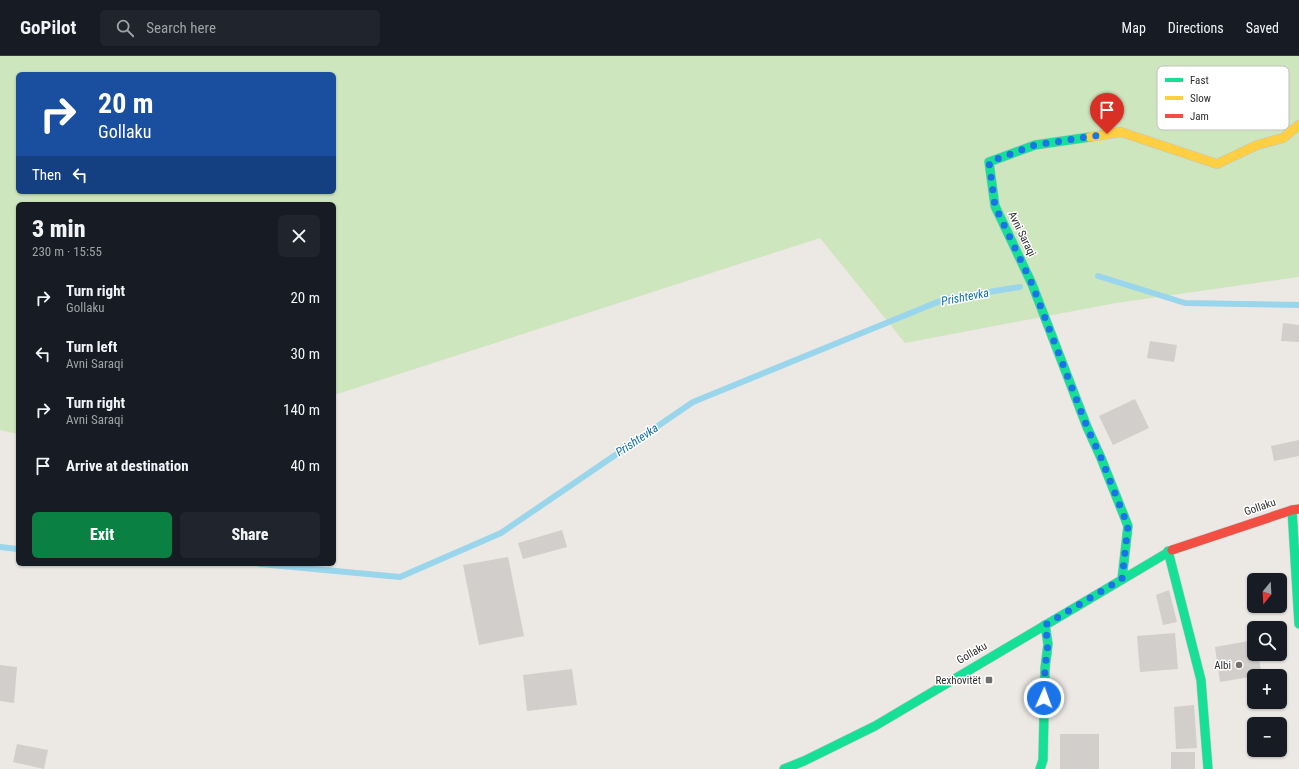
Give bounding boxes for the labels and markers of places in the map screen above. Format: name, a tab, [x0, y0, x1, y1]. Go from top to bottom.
pin	[1090, 93, 1124, 134]
place label: Albi	[1214, 659, 1231, 672]
marker: Albi	[1234, 660, 1244, 670]
place label: Rexhovitët	[936, 674, 981, 687]
marker: Rexhovitët	[984, 675, 994, 685]

